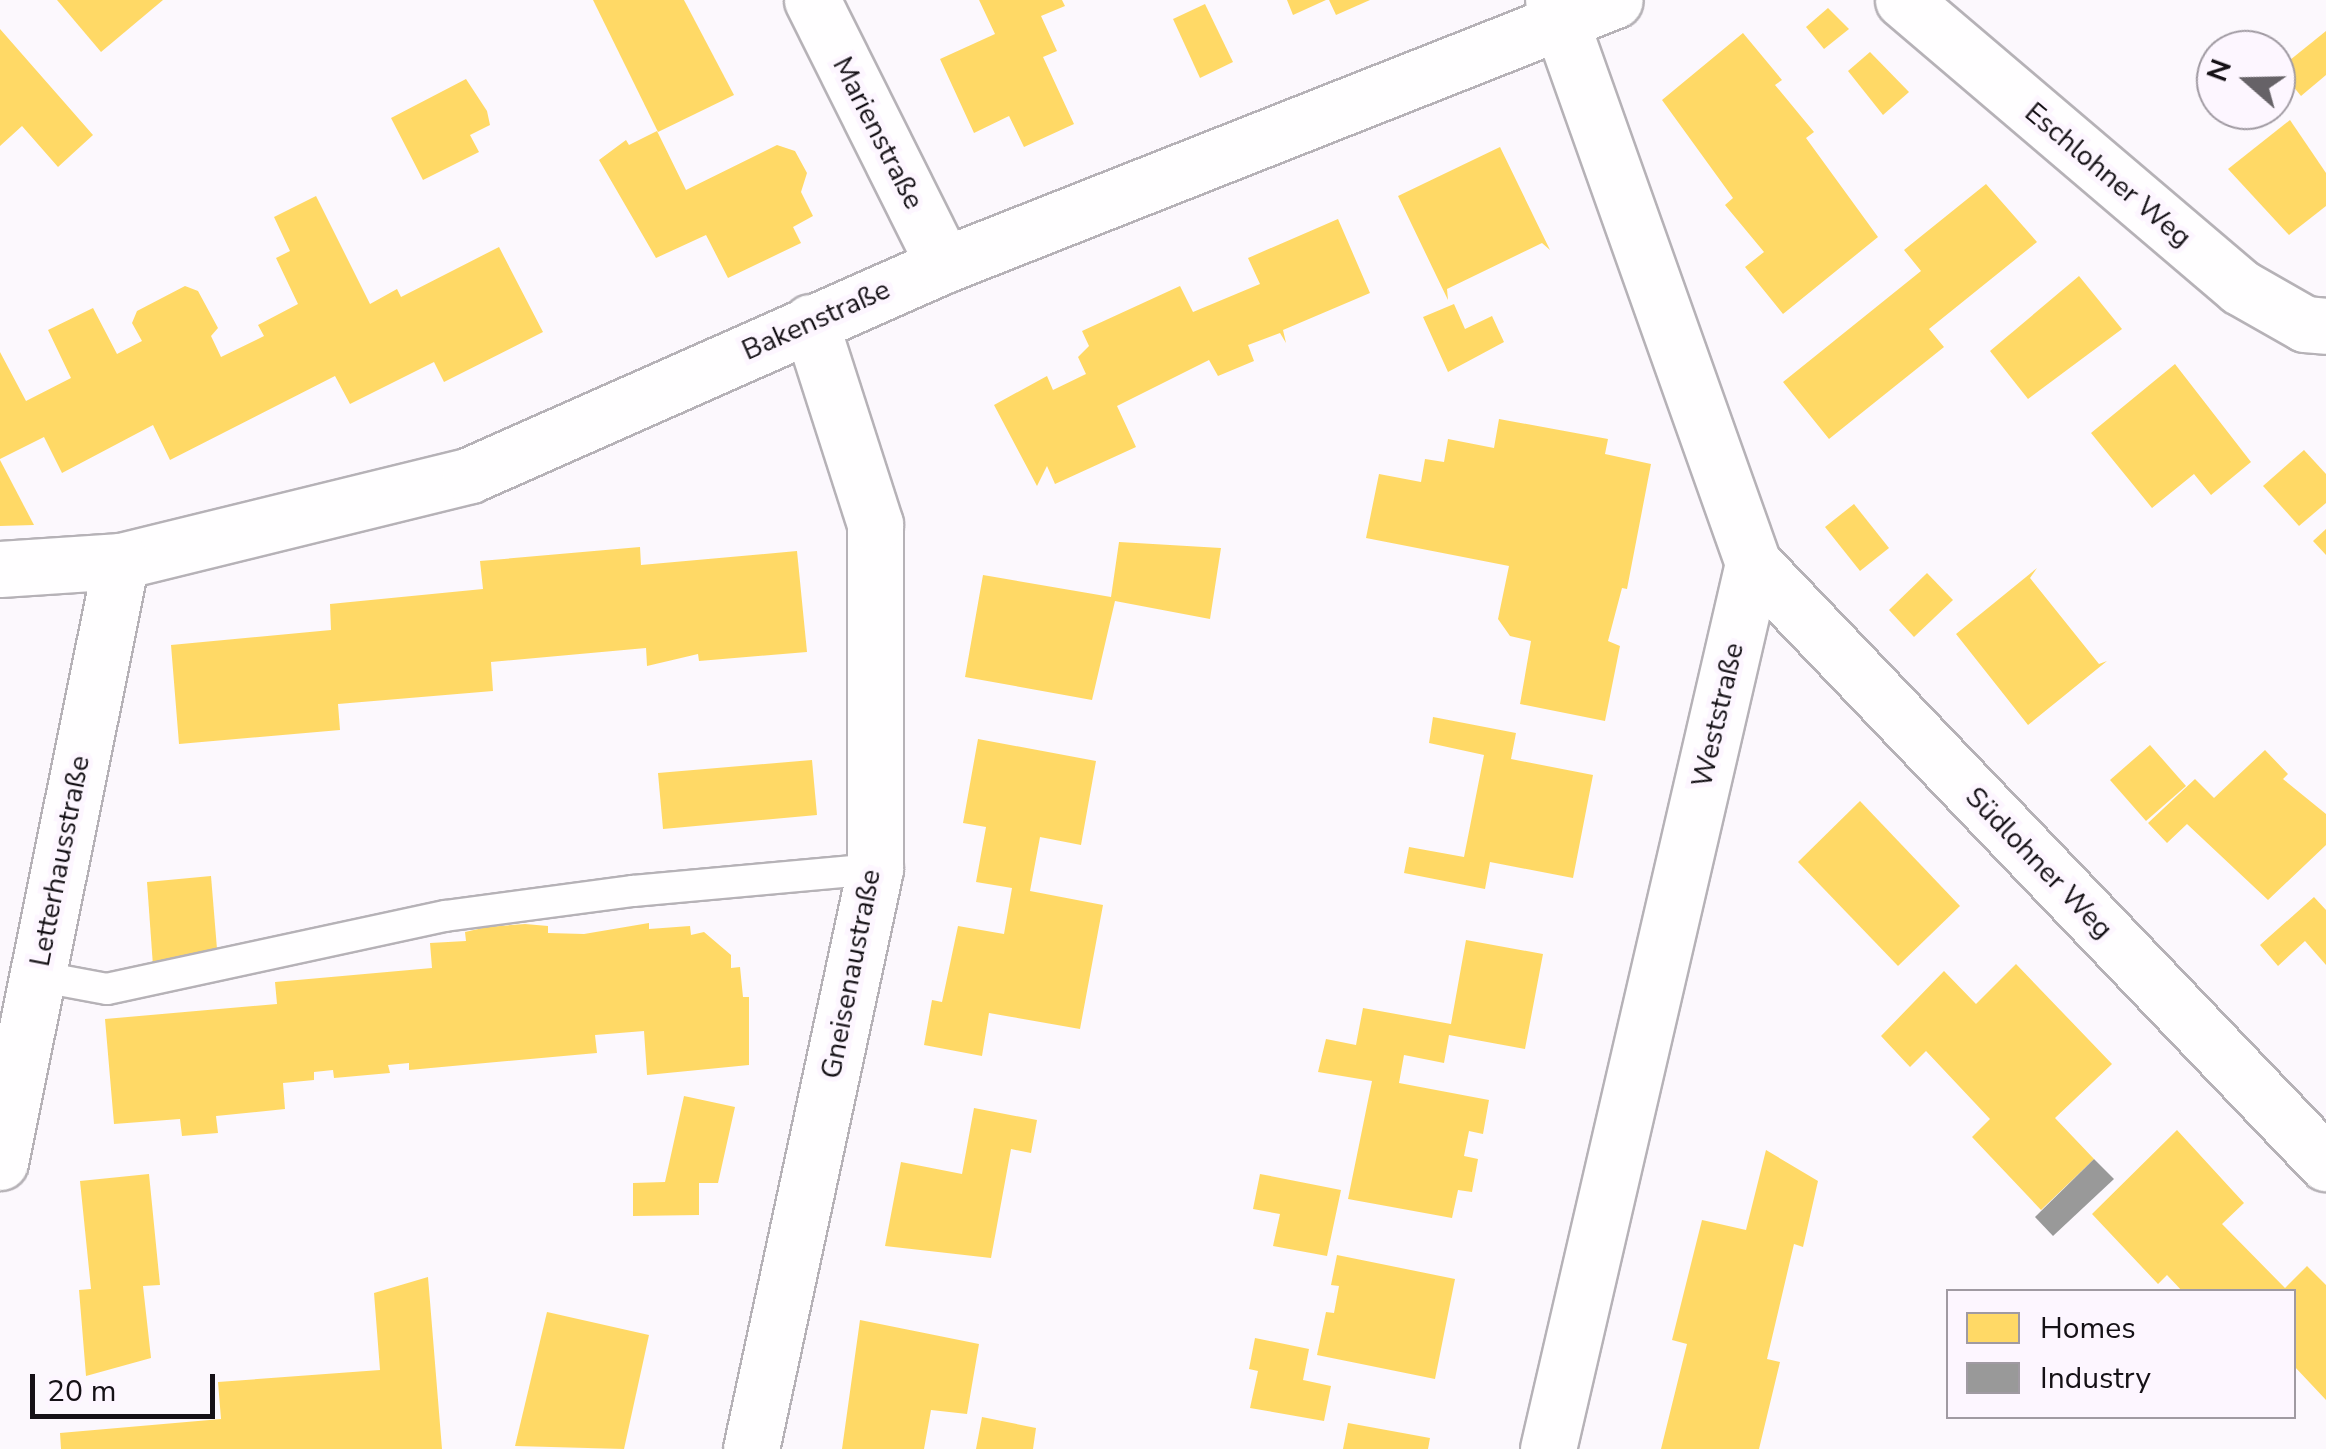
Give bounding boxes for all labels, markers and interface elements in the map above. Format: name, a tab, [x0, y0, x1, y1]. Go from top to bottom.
north arrow	[2196, 30, 2296, 130]
street label: Marienstraße	[825, 51, 931, 215]
text: N	[2198, 54, 2241, 87]
street label: Eschlohner Weg	[2018, 96, 2198, 254]
street label: Bakenstraße	[737, 272, 895, 368]
street label: Weststraße	[1685, 640, 1751, 790]
street label: Letterhausstraße	[23, 753, 97, 969]
street label: Südlohner Weg	[1958, 780, 2120, 946]
street label: Gneisenaustraße	[814, 867, 888, 1081]
legend	[1946, 1289, 2296, 1419]
text: Homes	[2040, 1308, 2136, 1349]
scale bar	[35, 1354, 220, 1416]
text: Industry	[2040, 1358, 2151, 1399]
text: 20 m	[47, 1371, 116, 1412]

